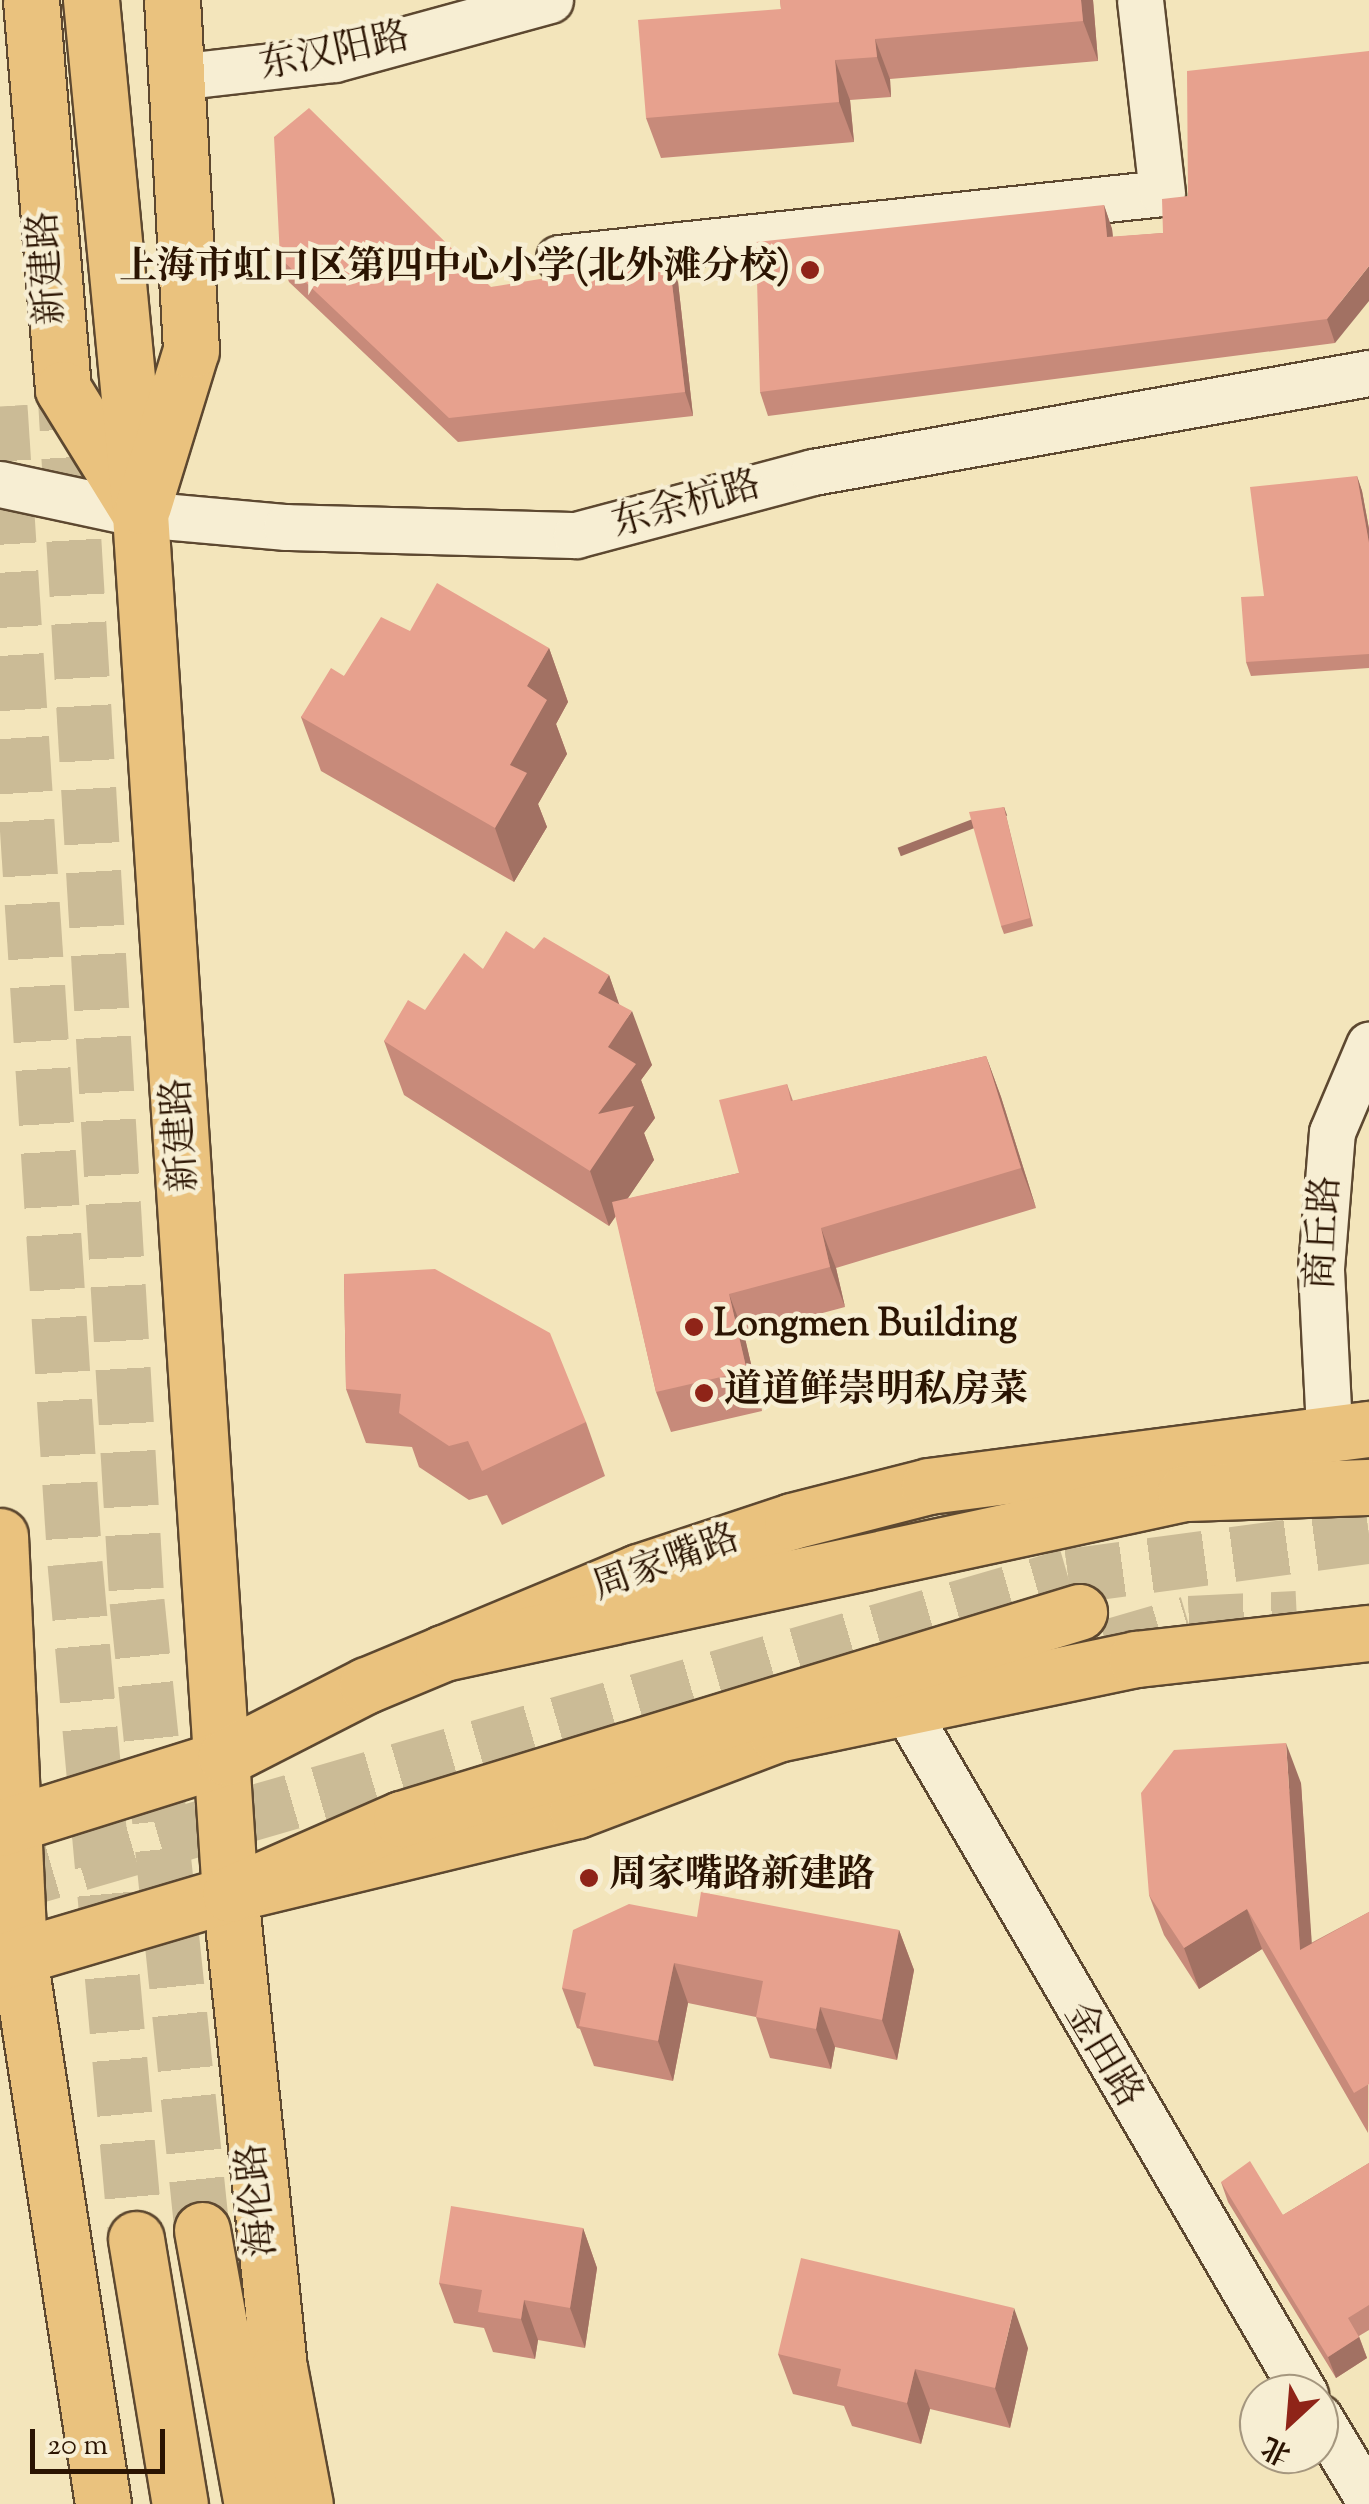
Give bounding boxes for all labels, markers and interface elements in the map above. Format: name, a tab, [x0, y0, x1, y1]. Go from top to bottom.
street label: 东汉阳路	[256, 16, 414, 92]
street label: 新建路	[23, 210, 77, 326]
place label: 上海市虹口区第四中心小学(北外滩分校)	[119, 247, 790, 293]
marker: 上海市虹口区第四中心小学(北外滩分校)	[799, 259, 821, 281]
street label: 东余杭路	[608, 464, 766, 550]
street label: 新建路	[156, 1077, 210, 1193]
street label: 商丘路	[1300, 1175, 1352, 1291]
place label: Longmen Building	[714, 1304, 1017, 1350]
marker: Longmen Building	[683, 1316, 705, 1338]
place label: 道道鲜崇明私房菜	[724, 1370, 1028, 1416]
marker: 道道鲜崇明私房菜	[693, 1382, 715, 1404]
street label: 周家嘴路	[588, 1518, 746, 1612]
place label: 周家嘴路新建路	[609, 1855, 875, 1901]
marker: 周家嘴路新建路	[578, 1867, 600, 1889]
street label: 金田路	[1052, 1995, 1150, 2117]
street label: 海伦路	[231, 2141, 289, 2259]
north arrow	[1239, 2374, 1339, 2474]
scale bar	[35, 2409, 170, 2471]
text: 20 m	[47, 2425, 108, 2468]
text: 北	[1255, 2425, 1298, 2473]

